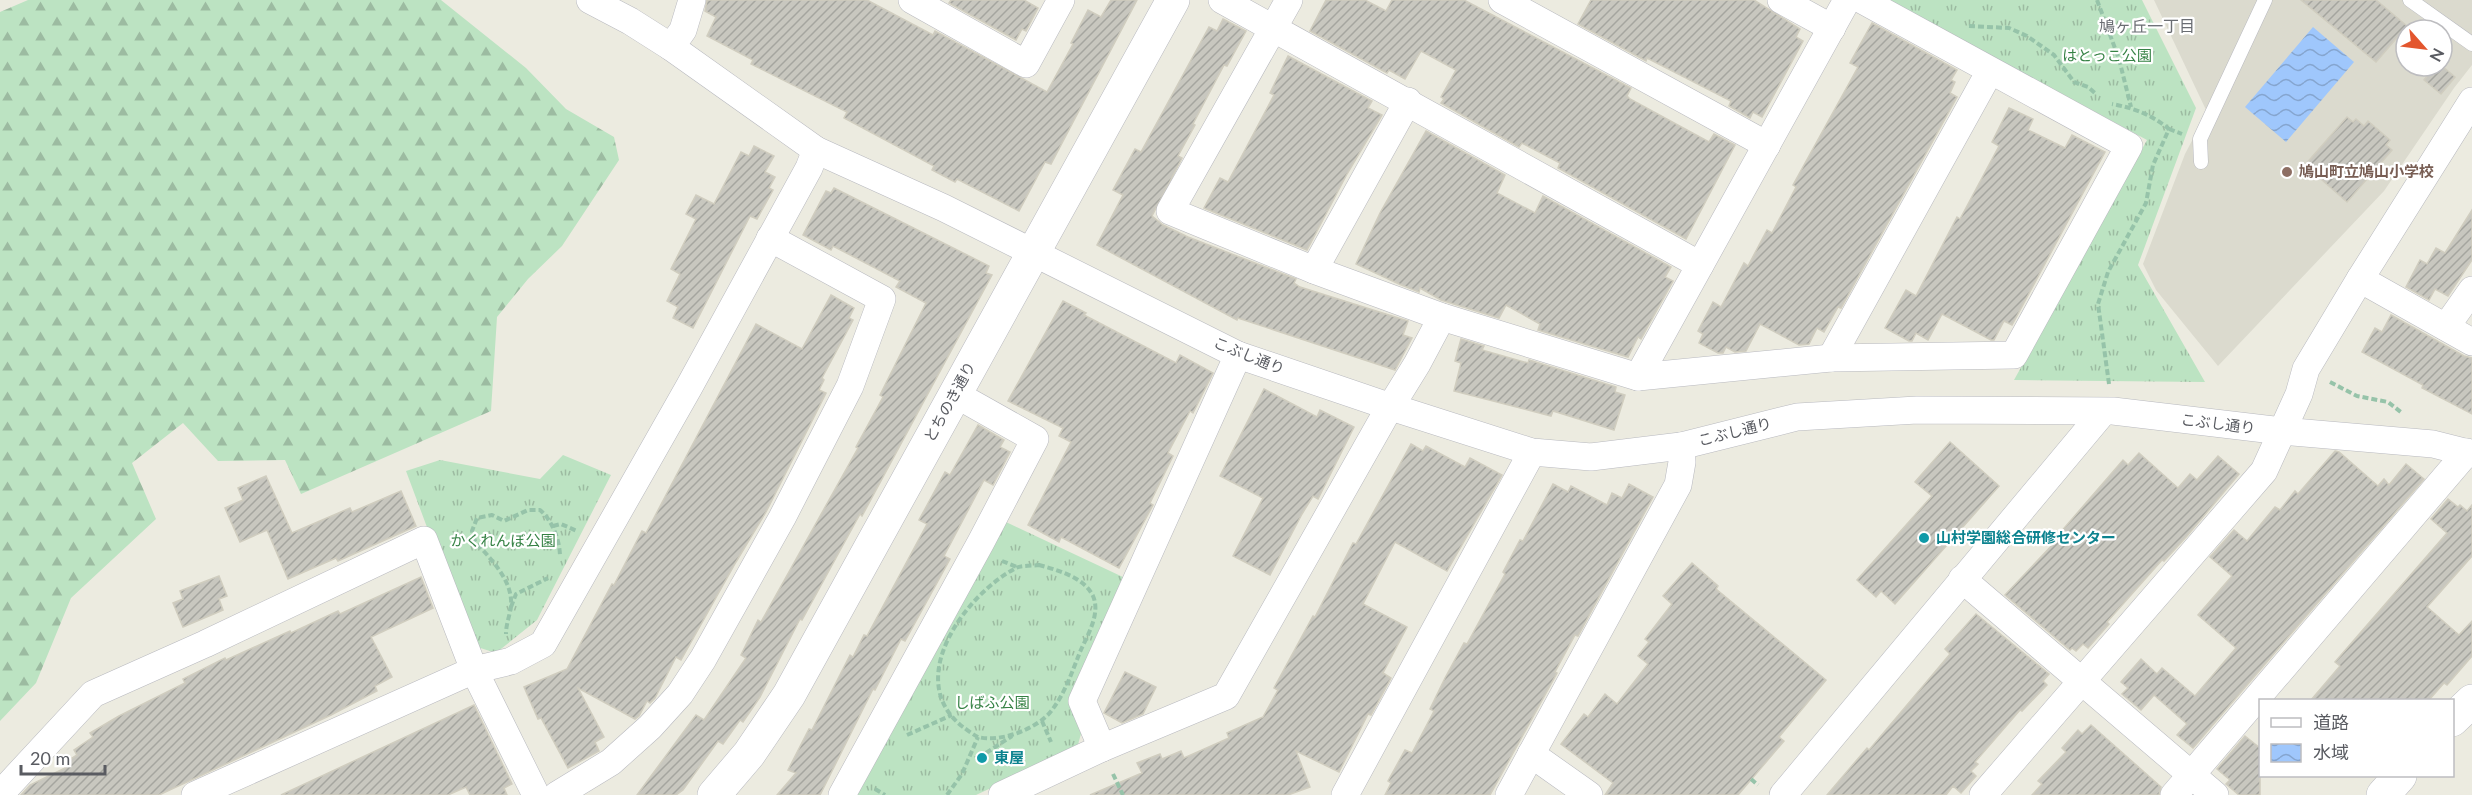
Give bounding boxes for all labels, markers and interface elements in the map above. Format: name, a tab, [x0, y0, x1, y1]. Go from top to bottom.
district label: 鳩ヶ丘一丁目	[2099, 16, 2195, 35]
north arrow	[2394, 18, 2454, 78]
text: N	[2426, 45, 2449, 65]
park label: はとっこ公園	[2062, 46, 2152, 64]
place label: 鳩山町立鳩山小学校	[2299, 162, 2434, 180]
marker: 鳩山町立鳩山小学校	[2280, 165, 2294, 179]
street label: こぶし通り	[1211, 333, 1288, 377]
street label: とちのき通り	[920, 358, 979, 445]
street label: こぶし通り	[2180, 410, 2256, 437]
street label: こぶし通り	[1696, 413, 1773, 449]
place label: 山村学園総合研修センター	[1936, 528, 2116, 546]
park label: かくれんぼ公園	[450, 531, 556, 549]
marker: 山村学園総合研修センター	[1917, 531, 1931, 545]
park label: しばふ公園	[954, 693, 1030, 711]
legend	[2259, 699, 2454, 777]
text: 道路	[2313, 711, 2349, 733]
scale bar	[21, 738, 105, 776]
text: 水域	[2313, 741, 2349, 763]
text: 20 m	[30, 747, 70, 769]
place label: 東屋	[994, 748, 1024, 766]
marker: 東屋	[975, 751, 989, 765]

